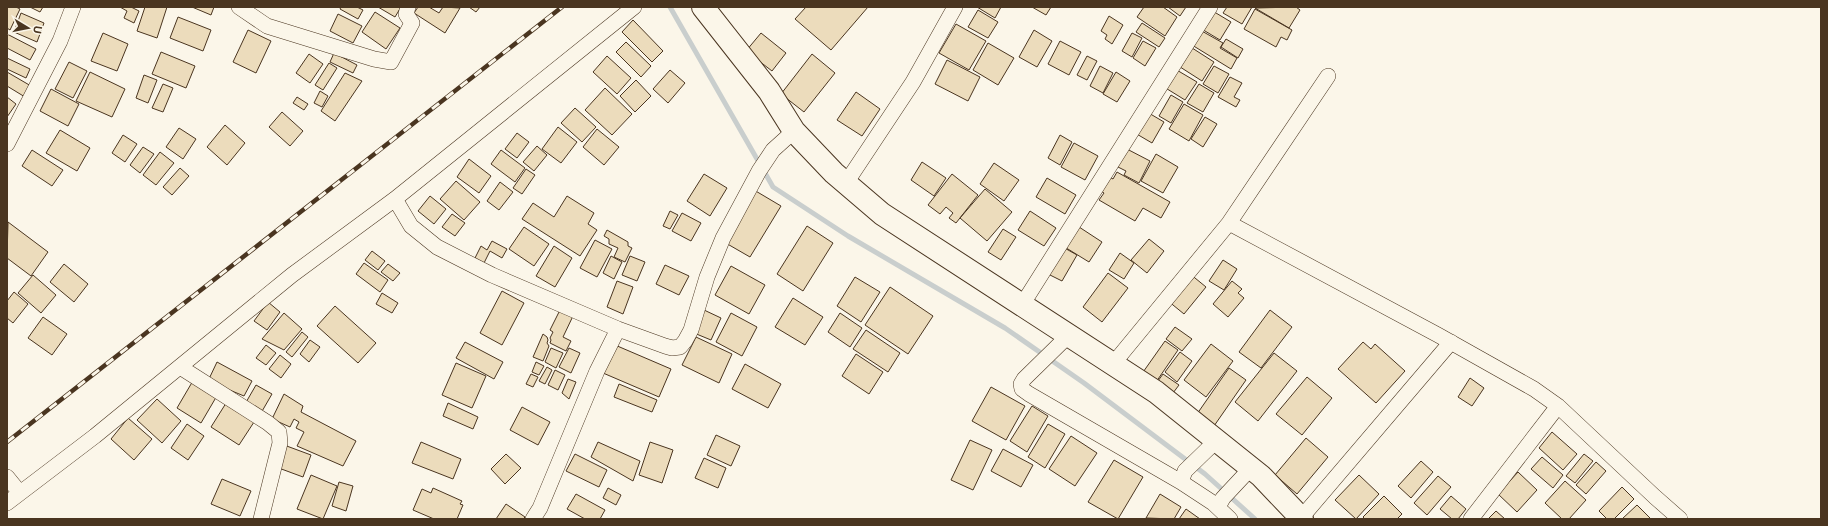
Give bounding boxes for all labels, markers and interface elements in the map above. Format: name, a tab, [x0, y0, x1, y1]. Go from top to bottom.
north arrow	[8, 8, 48, 48]
text: U	[31, 25, 44, 35]

